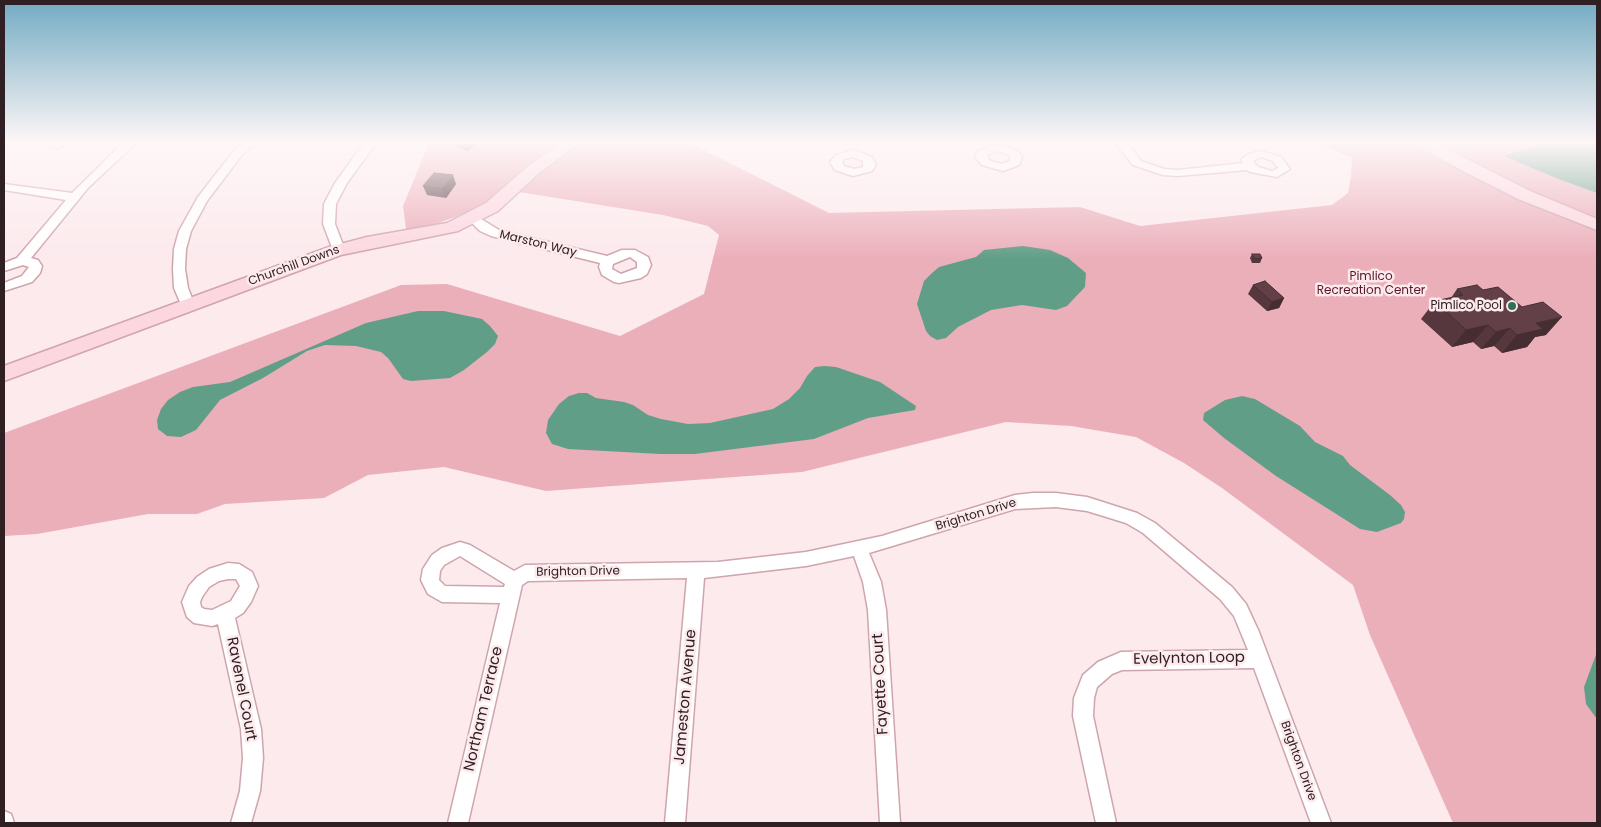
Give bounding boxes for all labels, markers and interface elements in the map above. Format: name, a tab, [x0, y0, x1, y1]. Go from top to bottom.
street label: Marston Way	[498, 227, 578, 261]
street label: Churchill Downs	[246, 243, 342, 289]
park label: Pimlico Recreation Center	[1317, 270, 1425, 298]
place label: Pimlico Pool	[1430, 299, 1502, 313]
marker: Pimlico Pool	[1506, 300, 1518, 312]
street label: Brighton Drive	[934, 496, 1018, 534]
street label: Brighton Drive	[536, 564, 620, 580]
street label: Jameston Avenue	[671, 629, 701, 765]
street label: Fayette Court	[869, 633, 893, 735]
street label: Ravenel Court	[222, 636, 260, 742]
street label: Northam Terrace	[461, 645, 507, 773]
street label: Evelynton Loop	[1133, 649, 1245, 669]
street label: Brighton Drive	[1277, 719, 1319, 803]

